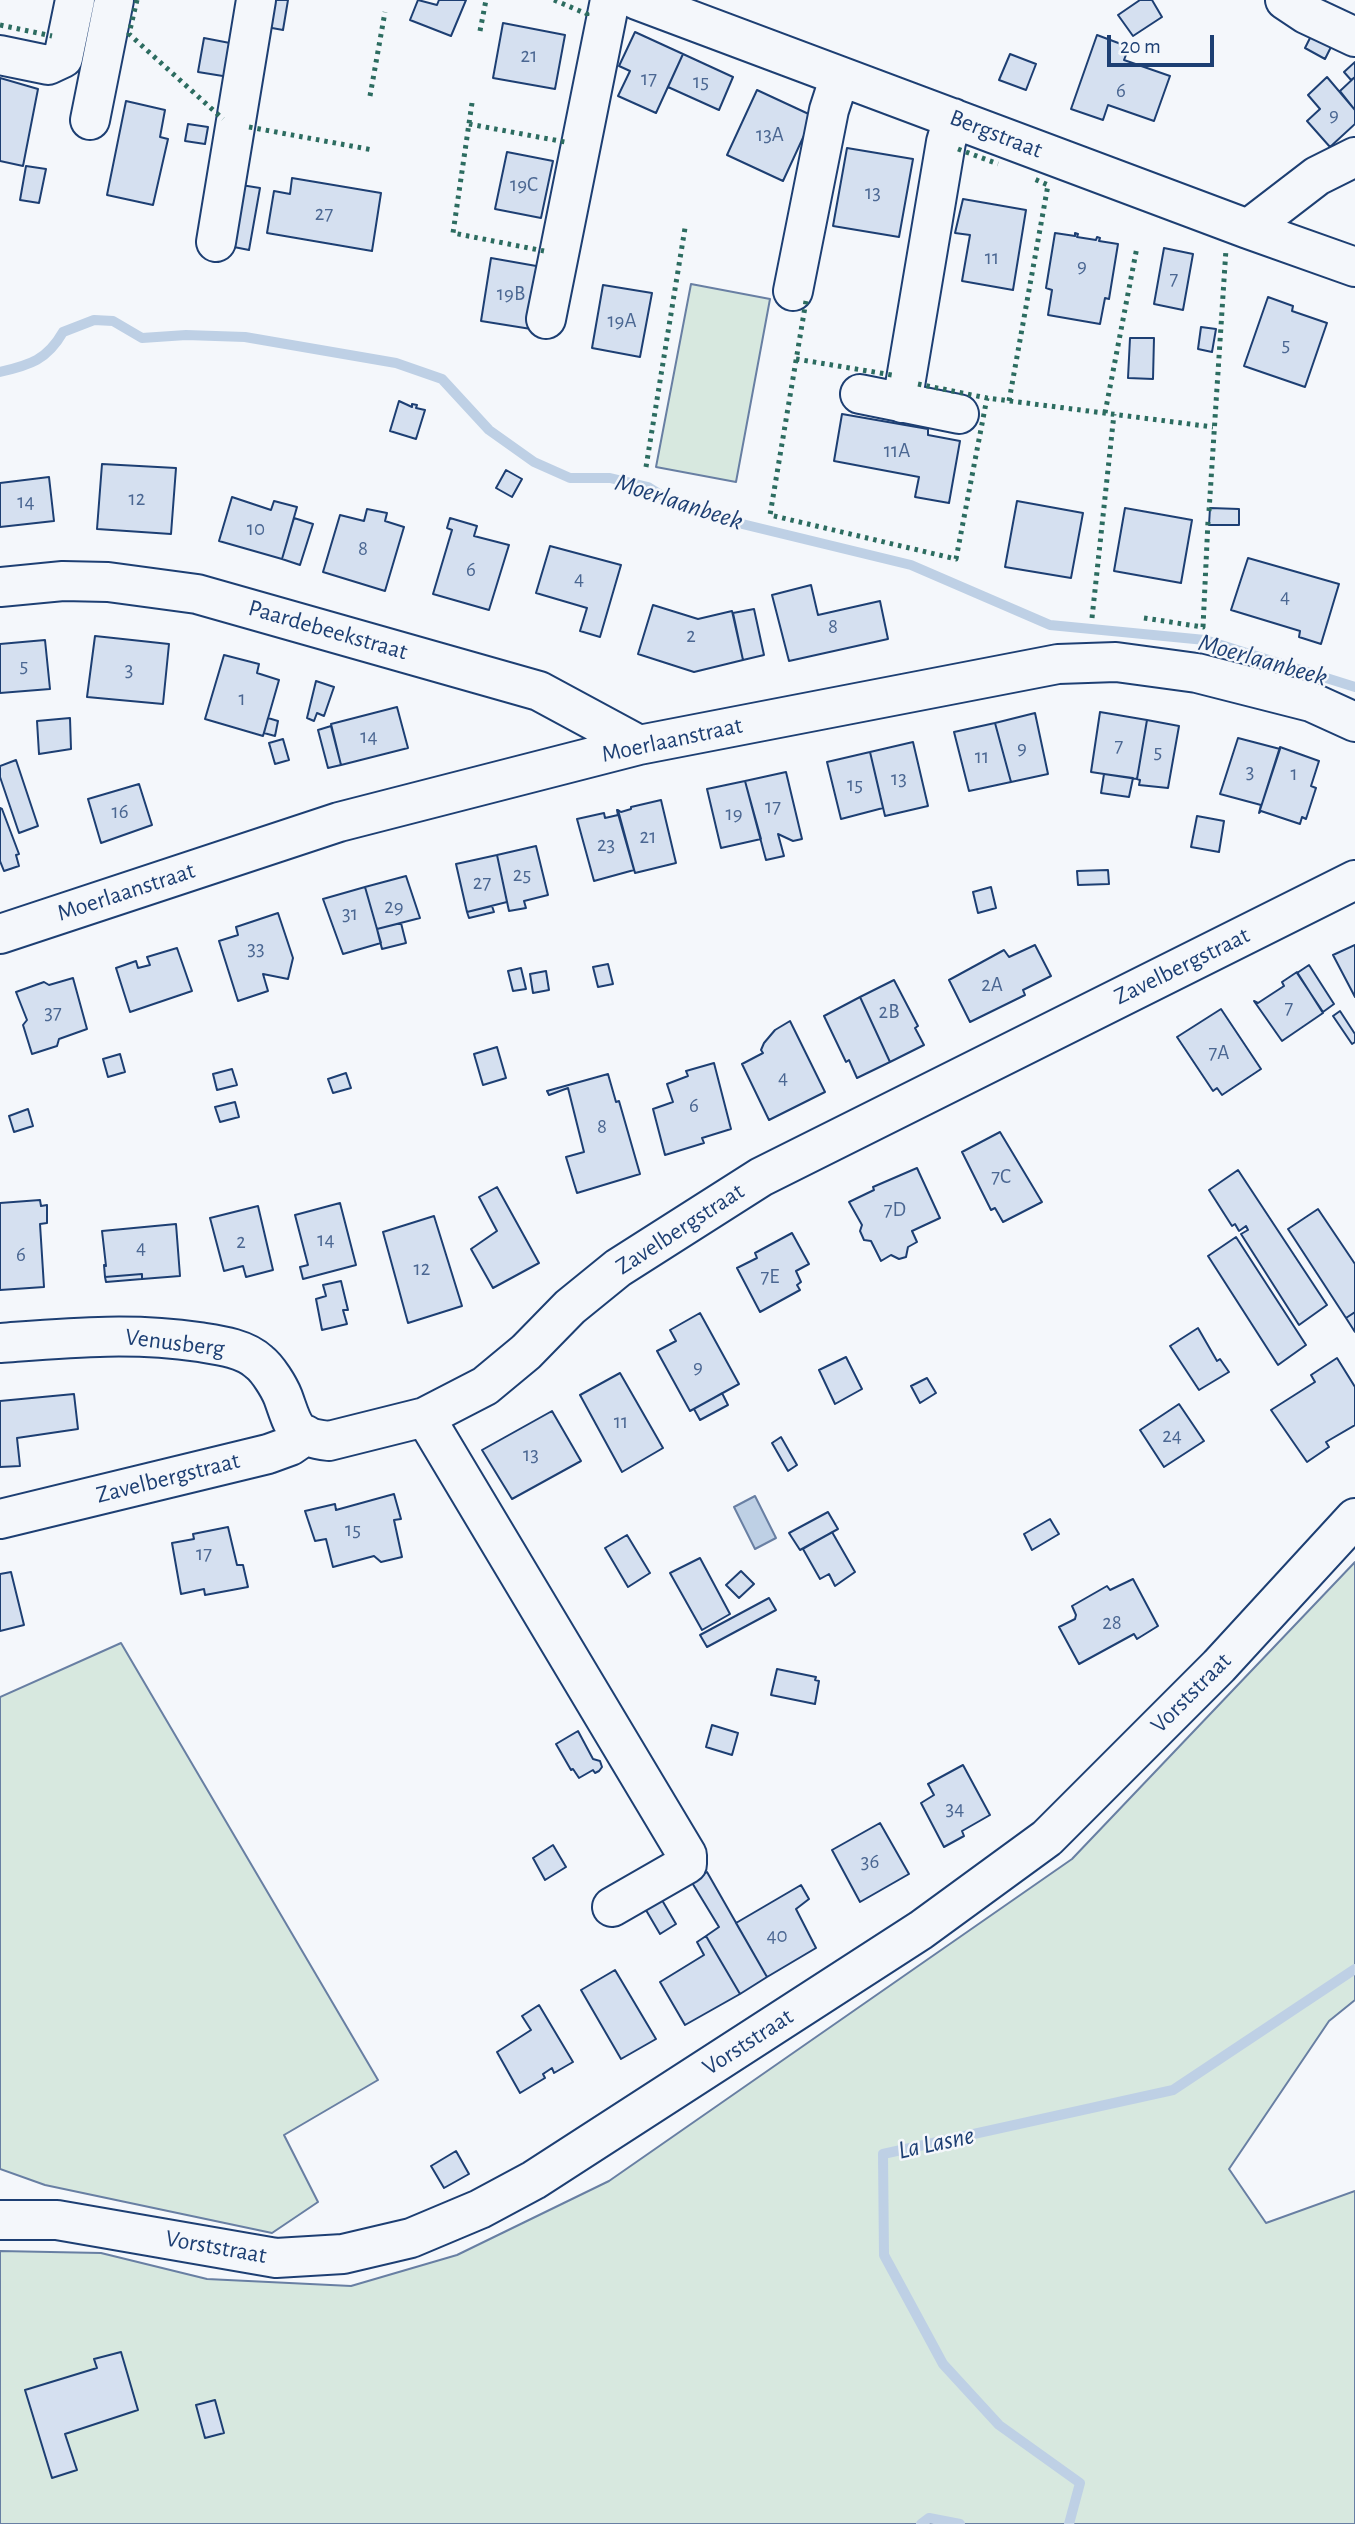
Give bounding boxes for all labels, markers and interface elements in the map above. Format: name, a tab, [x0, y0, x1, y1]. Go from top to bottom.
scale bar	[1110, 21, 1217, 65]
text: 20 m	[1120, 36, 1161, 57]
house number: 21	[521, 43, 537, 69]
house number: 17	[641, 66, 657, 92]
house number: 15	[693, 69, 709, 95]
house number: 6	[1116, 78, 1126, 104]
house number: 9	[1329, 102, 1339, 128]
street label: Bergstraat	[946, 103, 1046, 165]
house number: 13A	[756, 122, 784, 148]
house number: 19C	[510, 172, 538, 198]
house number: 13	[865, 180, 881, 206]
house number: 27	[315, 201, 333, 227]
house number: 11	[985, 245, 999, 271]
house number: 9	[1077, 253, 1087, 279]
house number: 7	[1170, 266, 1178, 292]
house number: 19B	[497, 281, 525, 307]
house number: 19A	[607, 308, 637, 334]
house number: 5	[1282, 332, 1290, 358]
house number: 11A	[884, 438, 910, 464]
water label: Moerlaanbeek	[611, 467, 747, 537]
house number: 12	[129, 486, 145, 512]
house number: 14	[17, 489, 35, 515]
house number: 10	[247, 516, 265, 542]
house number: 8	[358, 536, 368, 562]
house number: 6	[466, 557, 476, 583]
house number: 4	[574, 566, 584, 592]
house number: 4	[1280, 584, 1290, 610]
street label: Paardebeekstraat	[245, 594, 411, 666]
house number: 8	[828, 614, 838, 640]
house number: 2	[686, 623, 696, 649]
water label: Moerlaanbeek	[1195, 627, 1331, 693]
house number: 5	[20, 653, 28, 679]
house number: 3	[125, 657, 133, 683]
house number: 1	[238, 686, 246, 712]
street label: Moerlaanstraat	[599, 711, 745, 769]
house number: 14	[360, 724, 378, 750]
house number: 7	[1115, 733, 1123, 759]
house number: 9	[1017, 735, 1027, 761]
house number: 5	[1154, 739, 1162, 765]
house number: 11	[975, 744, 989, 770]
house number: 3	[1246, 759, 1254, 785]
house number: 1	[1290, 761, 1298, 787]
house number: 13	[891, 766, 907, 792]
house number: 15	[847, 772, 863, 798]
house number: 17	[765, 794, 781, 820]
house number: 16	[111, 799, 129, 825]
house number: 19	[725, 801, 743, 827]
house number: 21	[640, 824, 656, 850]
house number: 23	[597, 832, 615, 858]
street label: Moerlaanstraat	[53, 856, 199, 928]
house number: 25	[513, 862, 531, 888]
house number: 27	[473, 870, 491, 896]
house number: 29	[384, 894, 404, 920]
house number: 31	[342, 901, 358, 927]
street label: Zavelbergstraat	[1110, 921, 1254, 1011]
house number: 33	[247, 936, 265, 962]
house number: 2A	[981, 972, 1003, 998]
house number: 7	[1285, 995, 1293, 1021]
house number: 2B	[879, 999, 899, 1025]
house number: 37	[44, 1000, 62, 1026]
house number: 7A	[1209, 1040, 1229, 1066]
house number: 4	[778, 1065, 788, 1091]
house number: 6	[689, 1093, 699, 1119]
house number: 8	[597, 1114, 607, 1140]
house number: 7C	[991, 1164, 1011, 1190]
street label: Zavelbergstraat	[611, 1177, 749, 1281]
house number: 7D	[884, 1197, 906, 1223]
house number: 14	[317, 1227, 335, 1253]
house number: 2	[236, 1229, 246, 1255]
house number: 4	[136, 1235, 146, 1261]
house number: 6	[16, 1242, 26, 1268]
house number: 12	[414, 1256, 430, 1282]
house number: 7E	[761, 1264, 779, 1290]
street label: Venusberg	[124, 1323, 226, 1363]
house number: 9	[693, 1354, 703, 1380]
house number: 11	[614, 1409, 628, 1435]
house number: 24	[1162, 1423, 1182, 1449]
house number: 13	[523, 1442, 539, 1468]
street label: Zavelbergstraat	[93, 1446, 243, 1510]
house number: 15	[345, 1517, 361, 1543]
house number: 17	[196, 1541, 212, 1567]
house number: 28	[1102, 1610, 1122, 1636]
street label: Vorststraat	[1145, 1647, 1237, 1739]
house number: 34	[946, 1796, 964, 1822]
house number: 36	[861, 1849, 879, 1875]
house number: 40	[766, 1923, 788, 1949]
street label: Vorststraat	[697, 2002, 799, 2082]
water label: La Lasne	[895, 2120, 977, 2166]
street label: Vorststraat	[163, 2224, 269, 2270]

